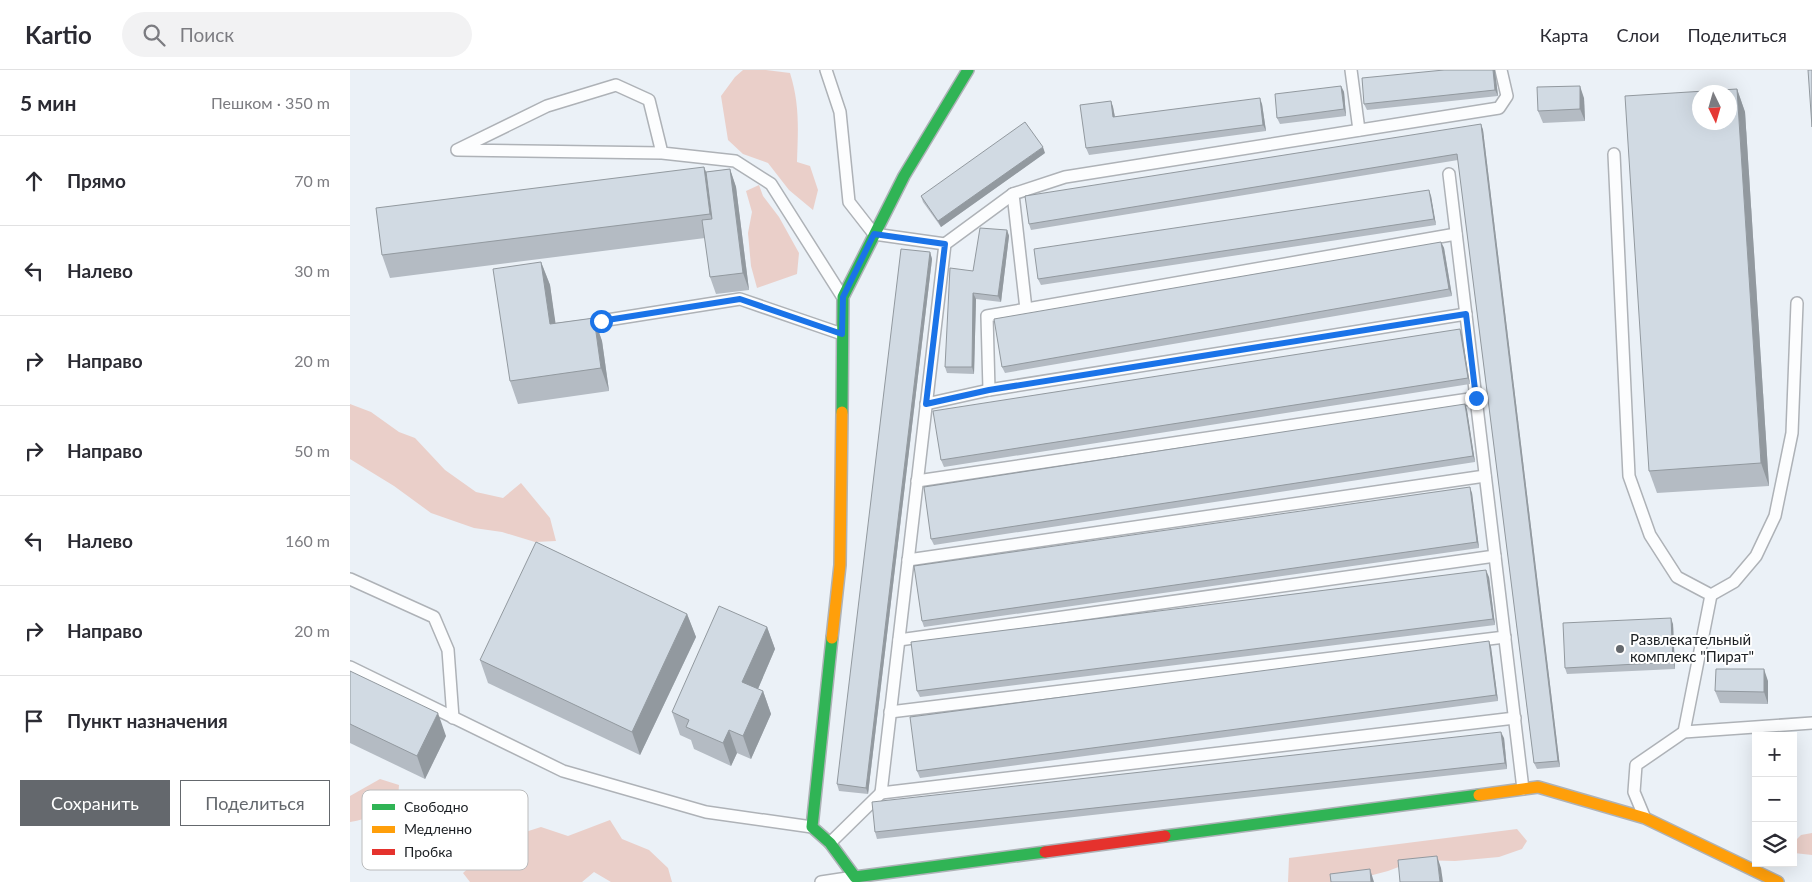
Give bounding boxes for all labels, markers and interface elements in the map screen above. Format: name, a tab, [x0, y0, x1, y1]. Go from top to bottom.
search box	[122, 12, 472, 57]
text: Kartio	[25, 20, 92, 49]
icon: search	[140, 21, 168, 49]
text: Поиск	[180, 23, 234, 46]
text: Карта	[1540, 24, 1588, 46]
text: Слои	[1616, 24, 1660, 46]
text: Поделиться	[1688, 24, 1787, 46]
north arrow	[1692, 85, 1737, 130]
text: 5 мин	[20, 90, 77, 115]
text: Пешком · 350 m	[211, 93, 330, 112]
icon: ahead	[20, 167, 48, 195]
text: Прямо	[67, 169, 126, 192]
text: 70 m	[294, 171, 330, 190]
icon: left	[20, 257, 48, 285]
text: Налево	[67, 259, 133, 282]
text: 30 m	[294, 261, 330, 280]
route start	[590, 310, 613, 333]
icon: right	[20, 347, 48, 375]
text: Направо	[67, 349, 143, 372]
text: 20 m	[294, 351, 330, 370]
route end	[1465, 387, 1488, 410]
icon: right	[20, 437, 48, 465]
text: Направо	[67, 439, 143, 462]
text: 50 m	[294, 441, 330, 460]
icon: left	[20, 527, 48, 555]
text: Налево	[67, 529, 133, 552]
text: 160 m	[285, 531, 330, 550]
icon: right	[20, 617, 48, 645]
text: Направо	[67, 619, 143, 642]
text: 20 m	[294, 621, 330, 640]
place label: Развлекательный комплекс "Пират"	[1630, 630, 1754, 665]
marker: Развлекательный комплекс "Пират"	[1614, 643, 1626, 655]
icon: arrive	[20, 707, 48, 735]
text: Пункт назначения	[67, 709, 228, 732]
map controls	[1752, 732, 1797, 867]
button: +	[1752, 732, 1797, 777]
button: −	[1752, 777, 1797, 822]
button: Сохранить	[20, 780, 170, 826]
button: Поделиться	[180, 780, 330, 826]
legend	[362, 790, 528, 870]
text: Свободно	[404, 798, 469, 815]
text: Медленно	[404, 820, 472, 837]
button: layers	[1752, 822, 1797, 867]
text: Пробка	[404, 843, 452, 860]

